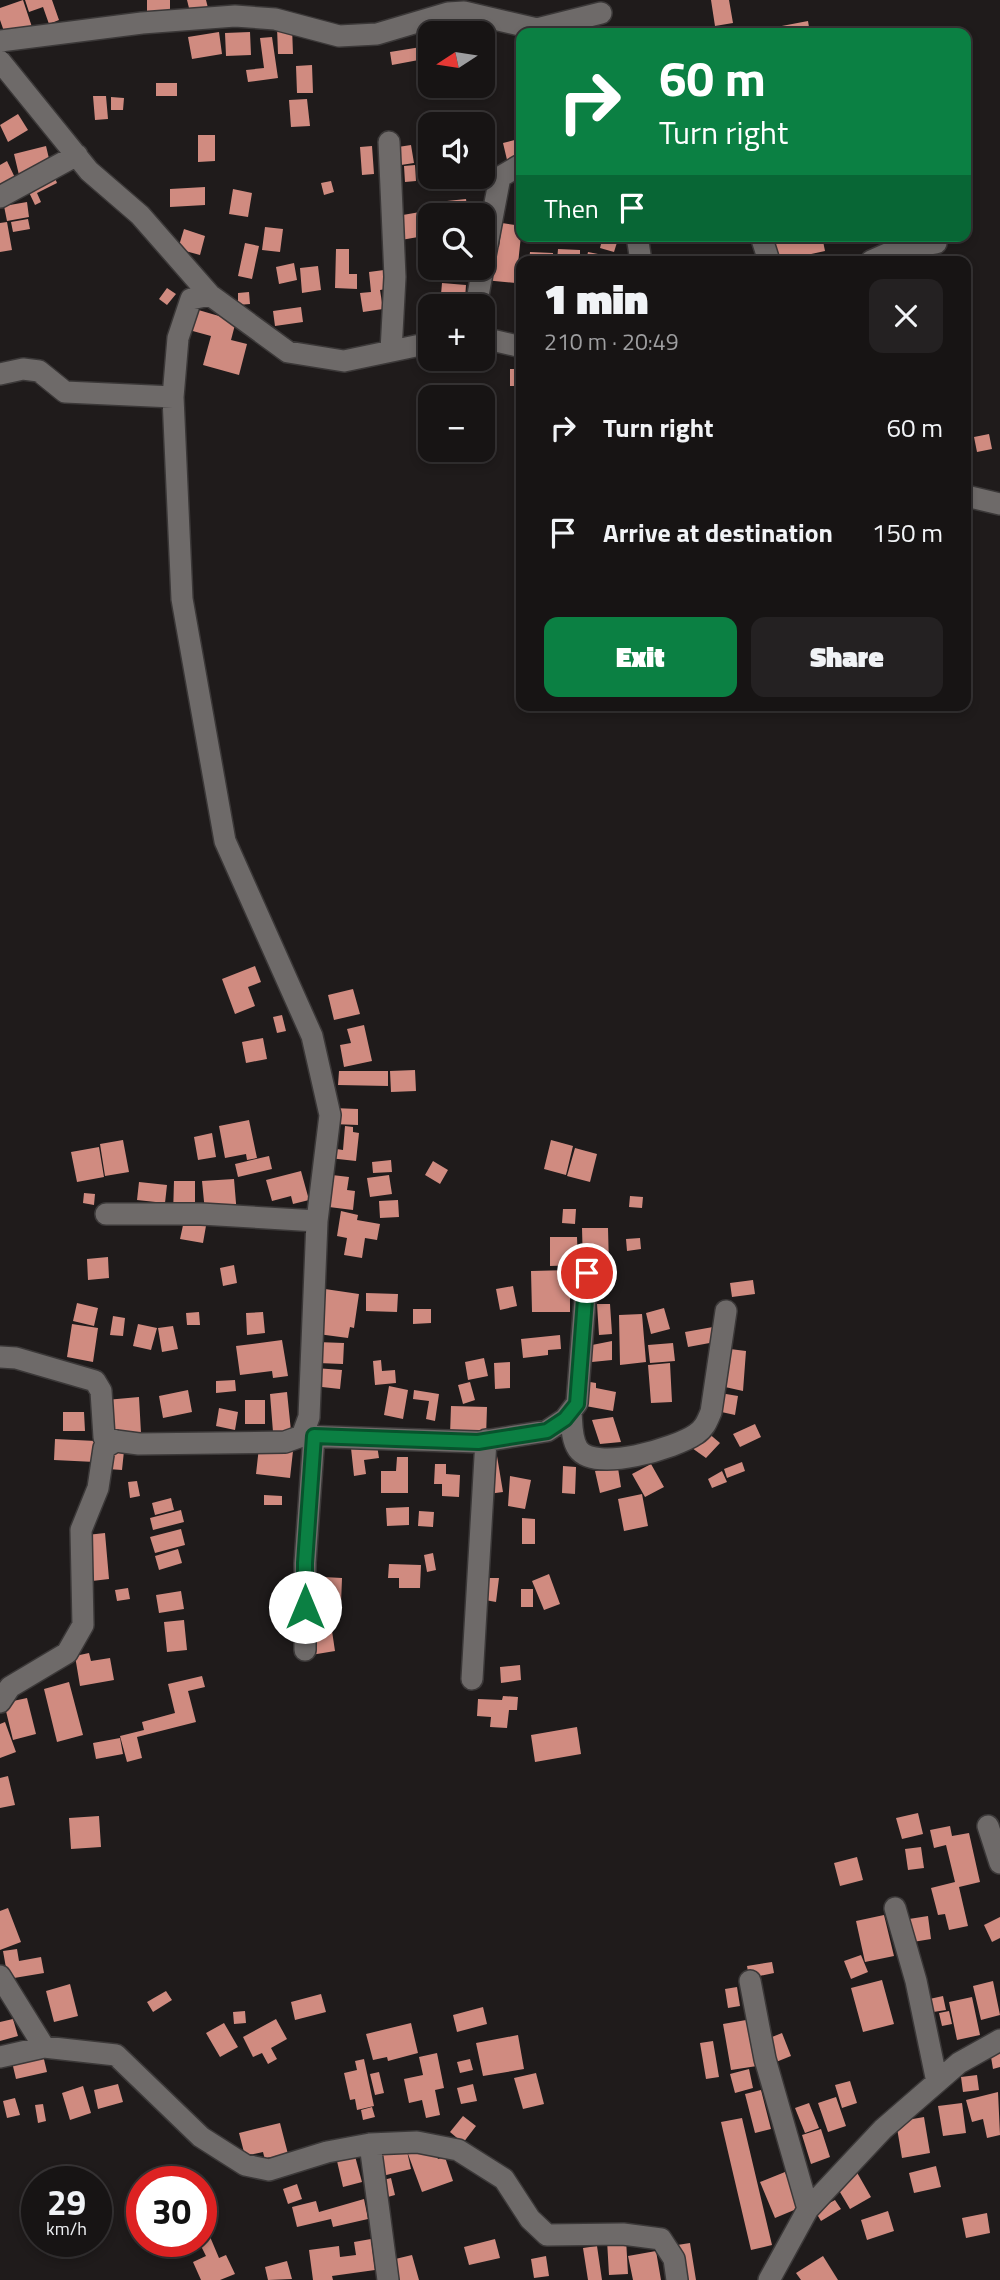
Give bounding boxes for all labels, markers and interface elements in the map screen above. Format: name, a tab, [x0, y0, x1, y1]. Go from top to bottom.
north arrow	[418, 21, 495, 98]
map controls	[418, 21, 495, 462]
text: 60 m	[659, 40, 766, 115]
icon: right	[544, 56, 635, 147]
text: Turn right	[659, 108, 788, 156]
button: sound	[418, 112, 495, 189]
text: Then	[544, 189, 599, 228]
icon: arrive	[613, 189, 651, 227]
button: search	[418, 203, 495, 280]
text: 1 min	[544, 266, 648, 330]
button: close	[869, 279, 943, 353]
button: +	[418, 294, 495, 371]
text: 210 m · 20:49	[544, 324, 679, 359]
button: −	[418, 385, 495, 462]
text: Turn right	[603, 408, 714, 447]
text: 60 m	[886, 408, 943, 447]
icon: right	[544, 409, 582, 447]
text: Arrive at destination	[603, 513, 833, 552]
text: 150 m	[872, 513, 943, 552]
icon: arrive	[544, 514, 582, 552]
button: Exit	[544, 617, 737, 697]
button: Share	[751, 617, 943, 697]
pin	[557, 1243, 617, 1303]
icon: arrive	[568, 1254, 606, 1292]
position arrow	[268, 1570, 342, 1644]
speed limit sign: 30	[126, 2166, 217, 2257]
text: 29	[47, 2175, 86, 2229]
text: km/h	[46, 2215, 87, 2242]

